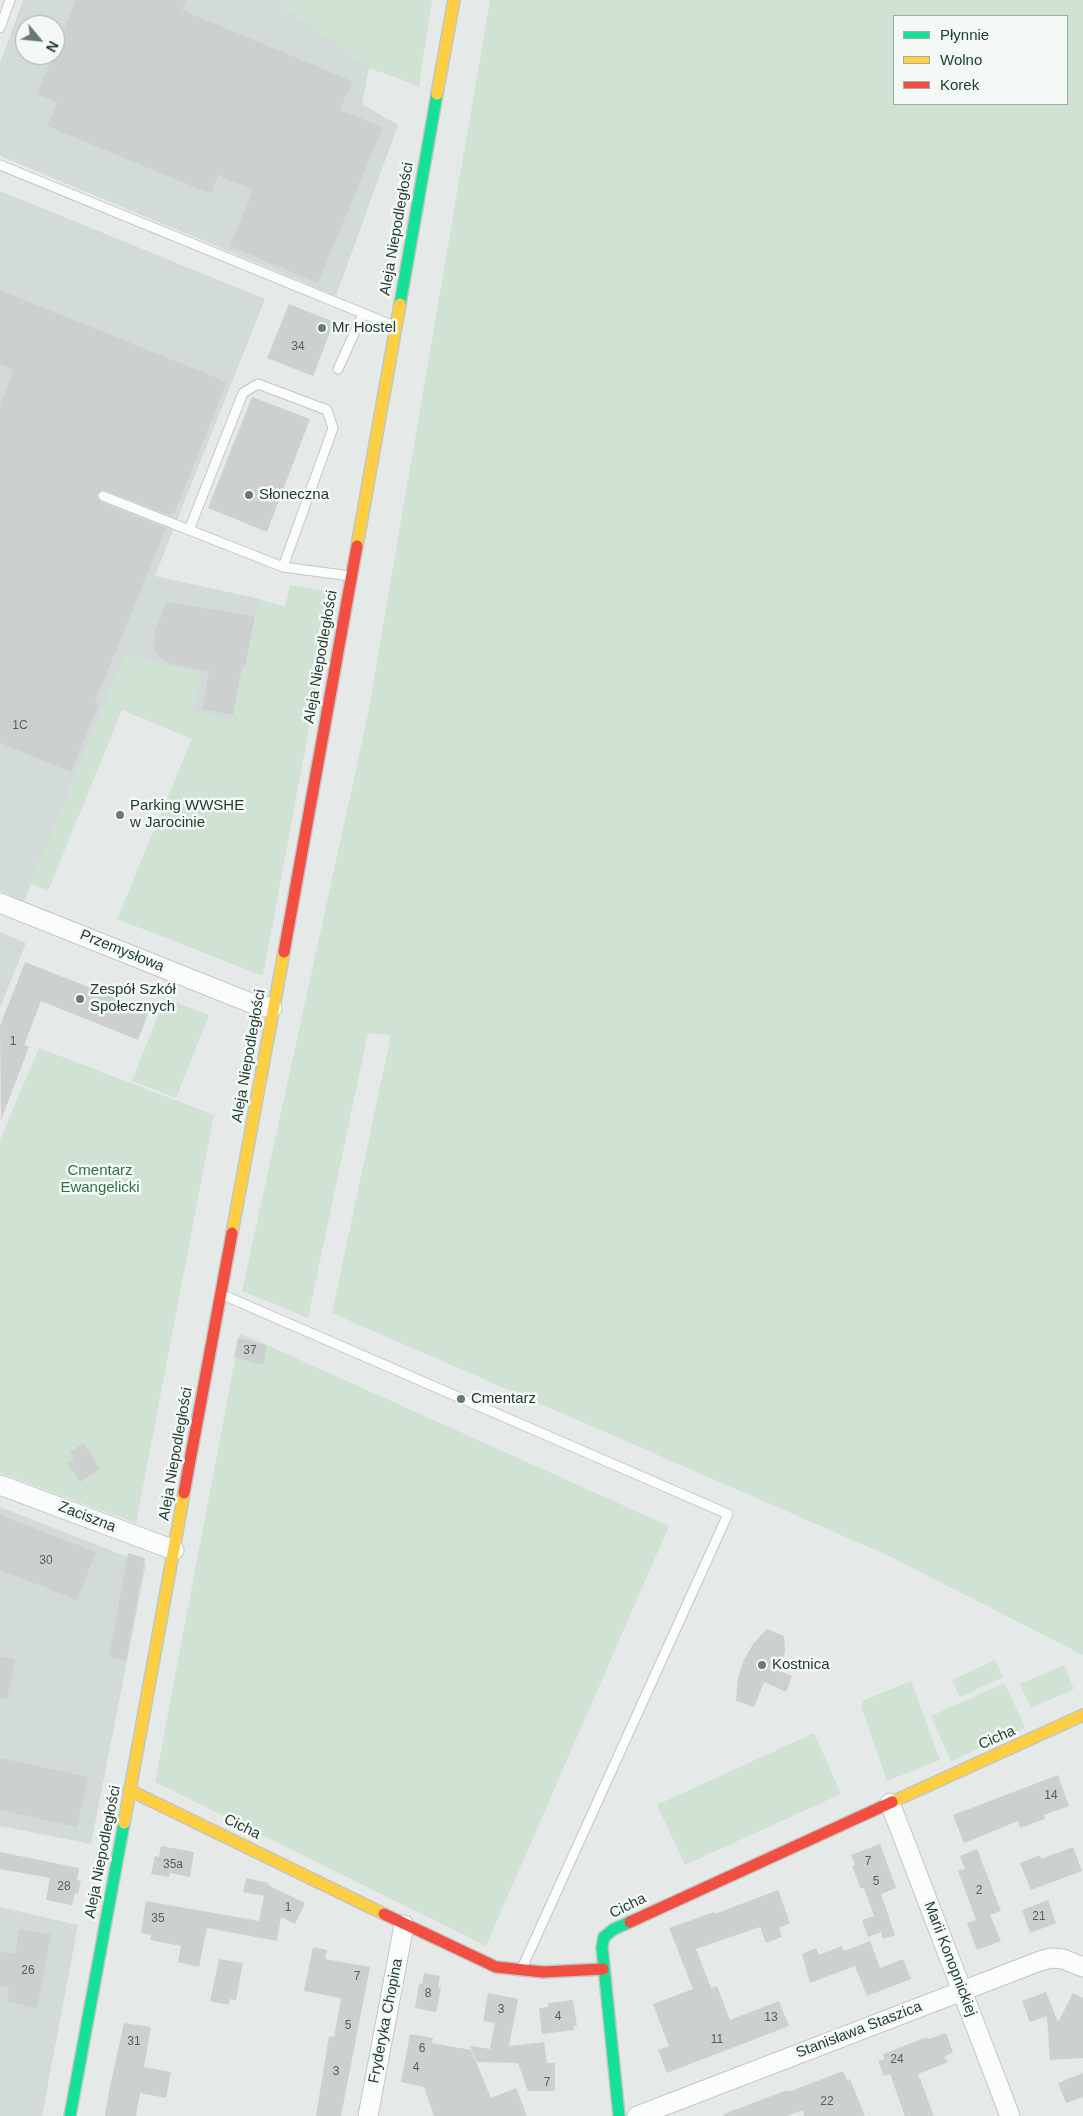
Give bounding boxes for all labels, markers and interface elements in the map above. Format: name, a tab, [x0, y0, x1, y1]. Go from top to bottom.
north arrow	[15, 15, 65, 65]
legend	[893, 15, 1068, 105]
text: Płynnie	[940, 26, 989, 43]
text: N	[43, 38, 62, 55]
text: Wolno	[940, 51, 982, 68]
text: Korek	[940, 76, 979, 93]
street label: Aleja Niepodległości	[376, 161, 418, 297]
place label: Mr Hostel	[332, 319, 396, 337]
marker: Mr Hostel	[316, 322, 328, 334]
house number: 34	[291, 340, 305, 354]
place label: Słoneczna	[259, 486, 329, 504]
marker: Słoneczna	[243, 489, 255, 501]
street label: Aleja Niepodległości	[300, 589, 342, 725]
house number: 1C	[12, 719, 28, 733]
place label: Parking WWSHE w Jarocinie	[130, 797, 244, 832]
marker: Parking WWSHE w Jarocinie	[114, 809, 126, 821]
street label: Przemysłowa	[77, 926, 167, 976]
place label: Zespół Szkół Społecznych	[90, 981, 176, 1016]
street label: Aleja Niepodległości	[228, 988, 270, 1124]
marker: Zespół Szkół Społecznych	[74, 993, 86, 1005]
house number: 1	[10, 1035, 16, 1049]
park label: Cmentarz Ewangelicki	[60, 1162, 140, 1197]
house number: 37	[243, 1344, 257, 1358]
street label: Aleja Niepodległości	[155, 1386, 197, 1522]
place label: Cmentarz	[471, 1390, 536, 1408]
marker: Cmentarz	[455, 1393, 467, 1405]
street label: Zaciszna	[56, 1498, 118, 1536]
house number: 30	[39, 1554, 53, 1568]
place label: Kostnica	[772, 1656, 830, 1674]
marker: Kostnica	[756, 1659, 768, 1671]
street label: Cicha	[976, 1722, 1018, 1754]
street label: Aleja Niepodległości	[81, 1784, 125, 1920]
house number: 14	[1044, 1789, 1058, 1803]
street label: Cicha	[221, 1811, 263, 1843]
house number: 7	[865, 1855, 871, 1869]
house number: 35a	[163, 1858, 183, 1872]
house number: 5	[873, 1875, 879, 1889]
house number: 28	[57, 1880, 71, 1894]
house number: 2	[976, 1884, 982, 1898]
street label: Cicha	[607, 1890, 649, 1922]
street label: Marii Konopnickiej	[920, 1899, 980, 2019]
house number: 1	[285, 1901, 291, 1915]
house number: 21	[1032, 1910, 1046, 1924]
house number: 35	[151, 1912, 165, 1926]
street label: Fryderyka Chopina	[365, 1957, 407, 2085]
house number: 26	[21, 1964, 35, 1978]
house number: 7	[354, 1970, 360, 1984]
house number: 8	[425, 1987, 431, 2001]
street label: Stanisława Staszica	[794, 1998, 924, 2062]
house number: 3	[498, 2003, 504, 2017]
house number: 4	[555, 2010, 561, 2024]
house number: 13	[764, 2011, 778, 2025]
house number: 5	[345, 2019, 351, 2033]
house number: 11	[711, 2033, 723, 2047]
house number: 31	[127, 2035, 141, 2049]
house number: 6	[419, 2042, 425, 2056]
house number: 24	[890, 2053, 904, 2067]
house number: 4	[413, 2061, 419, 2075]
house number: 3	[333, 2065, 339, 2079]
house number: 7	[544, 2076, 550, 2090]
house number: 22	[820, 2095, 834, 2109]

